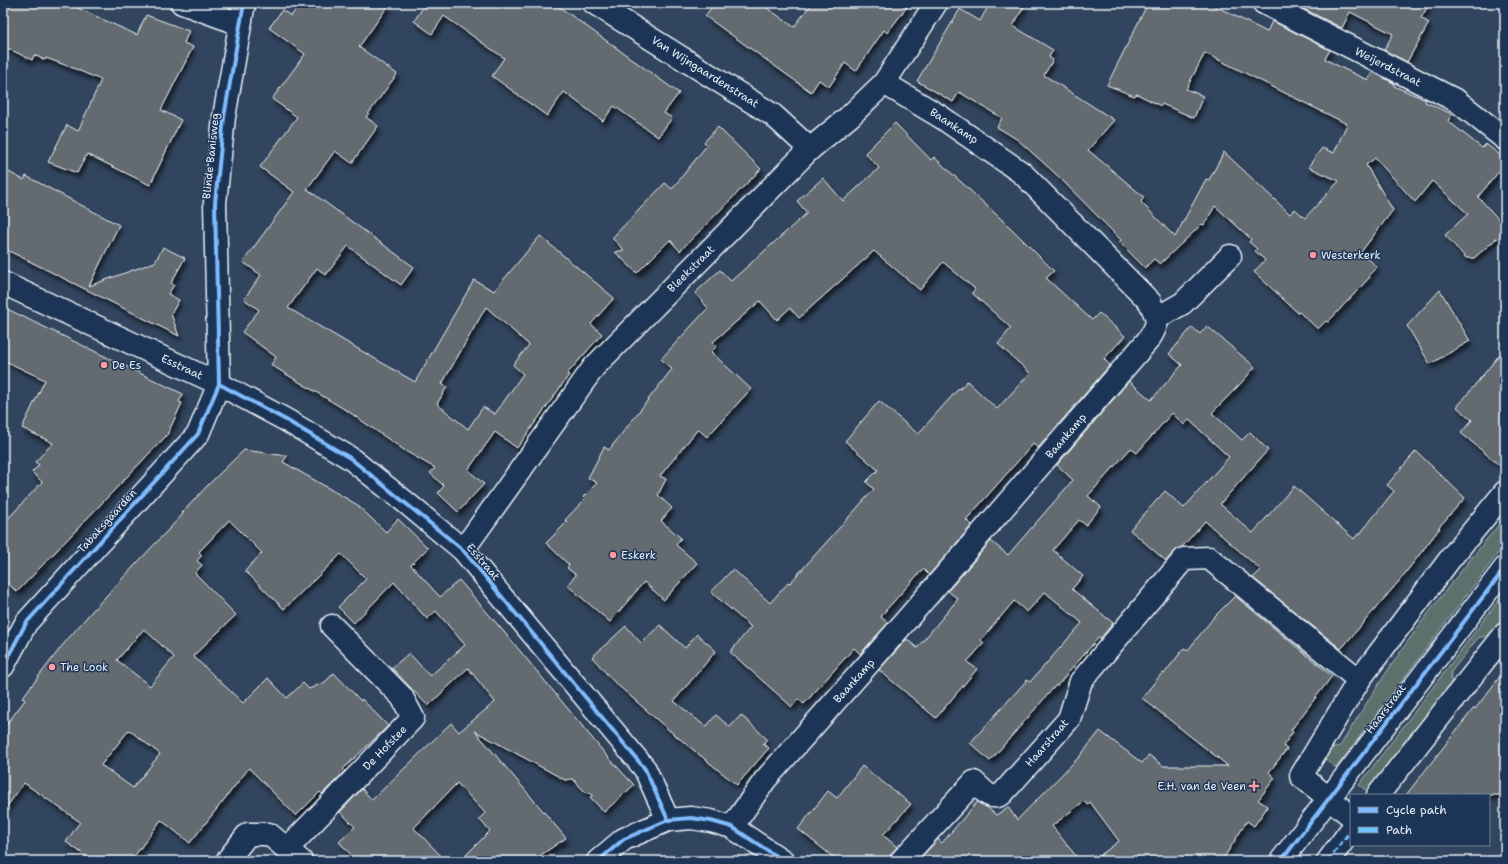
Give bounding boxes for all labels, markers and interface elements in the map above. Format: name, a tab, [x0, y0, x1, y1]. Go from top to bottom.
street label: Van Wijngaardenstraat	[648, 33, 762, 111]
street label: Weijerdstraat	[1352, 44, 1424, 90]
street label: Baankamp	[927, 105, 981, 147]
street label: Blinde Banisweg	[199, 112, 223, 200]
street label: Bleekstraat	[664, 242, 718, 296]
place label: Westerkerk	[1321, 248, 1381, 263]
marker: Westerkerk	[1308, 250, 1318, 260]
street label: Esstraat	[159, 351, 206, 383]
place label: De Es	[112, 358, 141, 373]
marker: De Es	[99, 360, 109, 370]
street label: Baankamp	[1042, 410, 1090, 462]
street label: Tabaksgaarden	[74, 485, 140, 556]
street label: Esstraat	[463, 540, 503, 584]
place label: Eskerk	[621, 548, 656, 563]
marker: Eskerk	[608, 550, 618, 560]
street label: Baankamp	[830, 655, 878, 707]
place label: The Look	[60, 660, 108, 675]
marker: The Look	[47, 662, 57, 672]
street label: Haarstraat	[1362, 681, 1410, 737]
street label: Haarstraat	[1022, 716, 1072, 770]
street label: De Hofstee	[360, 722, 410, 774]
place label: E.H. van de Veen	[1158, 779, 1246, 794]
marker: E.H. van de Veen	[1249, 781, 1259, 791]
legend	[1350, 794, 1490, 846]
text: Cycle path	[1386, 802, 1447, 818]
text: Path	[1386, 822, 1412, 838]

